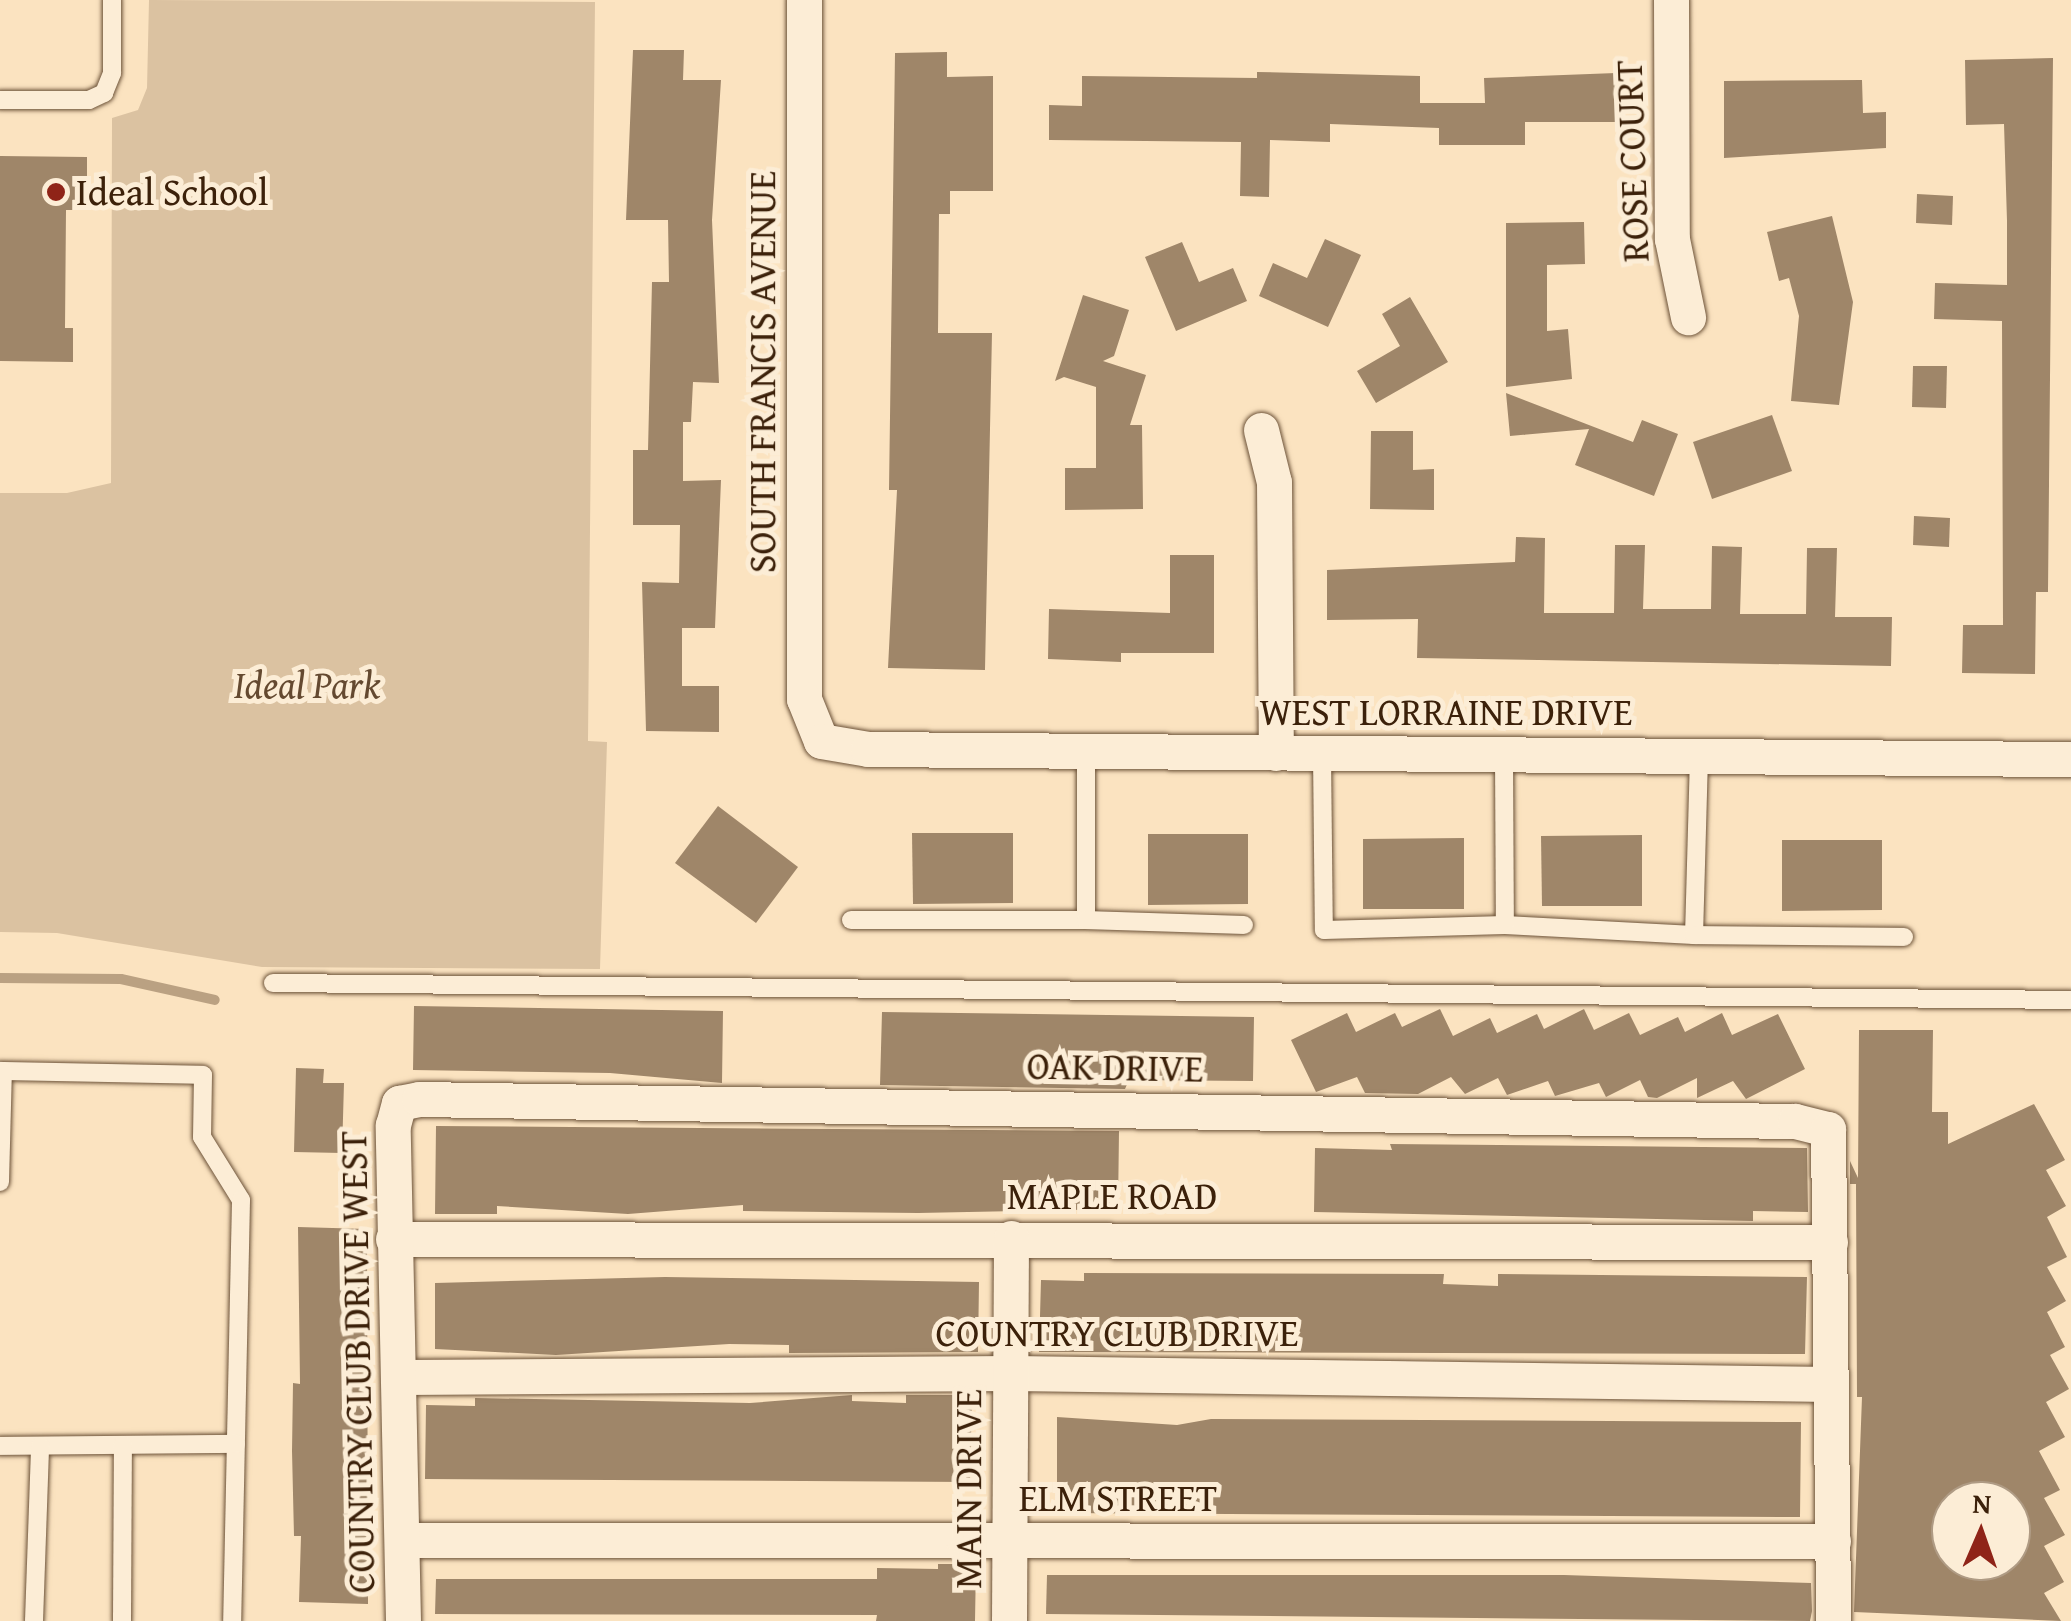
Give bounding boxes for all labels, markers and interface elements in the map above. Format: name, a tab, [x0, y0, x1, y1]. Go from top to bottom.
street label: ROSE COURT	[1606, 59, 1658, 263]
place label: Ideal School	[76, 169, 268, 215]
street label: SOUTH FRANCIS AVENUE	[739, 171, 785, 573]
marker: Ideal School	[45, 181, 67, 203]
park label: Ideal Park	[234, 662, 380, 708]
street label: WEST LORRAINE DRIVE	[1259, 689, 1633, 735]
street label: OAK DRIVE	[1026, 1043, 1204, 1091]
street label: COUNTRY CLUB DRIVE WEST	[330, 1130, 384, 1594]
street label: MAPLE ROAD	[1007, 1173, 1217, 1219]
street label: COUNTRY CLUB DRIVE	[936, 1310, 1298, 1356]
street label: MAIN DRIVE	[945, 1389, 991, 1589]
street label: ELM STREET	[1019, 1475, 1217, 1521]
north arrow	[1931, 1481, 2031, 1581]
text: N	[1972, 1482, 1992, 1523]

